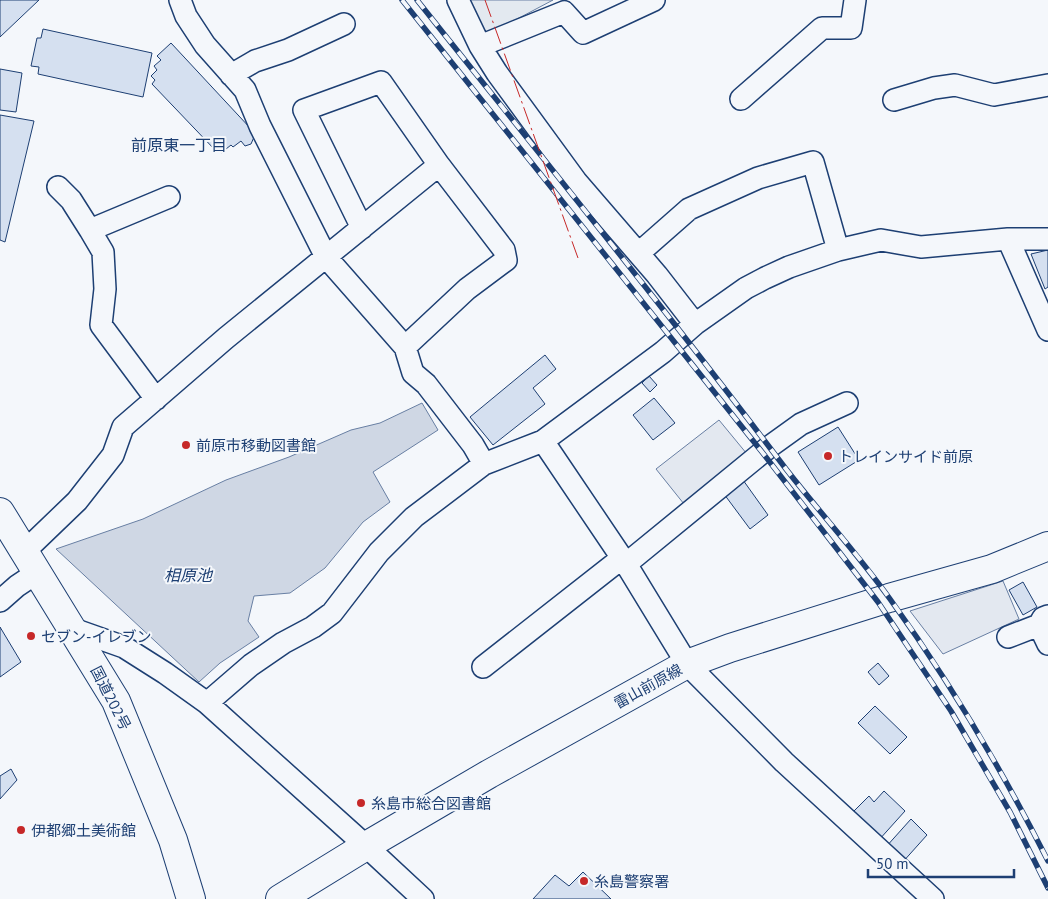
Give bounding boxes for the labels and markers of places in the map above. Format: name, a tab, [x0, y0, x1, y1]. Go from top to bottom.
place label: 前原市移動図書館	[196, 436, 316, 455]
marker: 前原市移動図書館	[180, 439, 192, 451]
place label: トレインサイド前原	[838, 447, 973, 466]
marker: トレインサイド前原	[822, 450, 834, 462]
place label: セブン-イレブン	[41, 627, 151, 646]
marker: セブン-イレブン	[25, 630, 37, 642]
place label: 糸島市総合図書館	[371, 794, 491, 813]
marker: 糸島市総合図書館	[355, 797, 367, 809]
place label: 伊都郷土美術館	[31, 821, 136, 840]
marker: 伊都郷土美術館	[15, 824, 27, 836]
place label: 糸島警察署	[594, 872, 669, 891]
marker: 糸島警察署	[578, 875, 590, 887]

